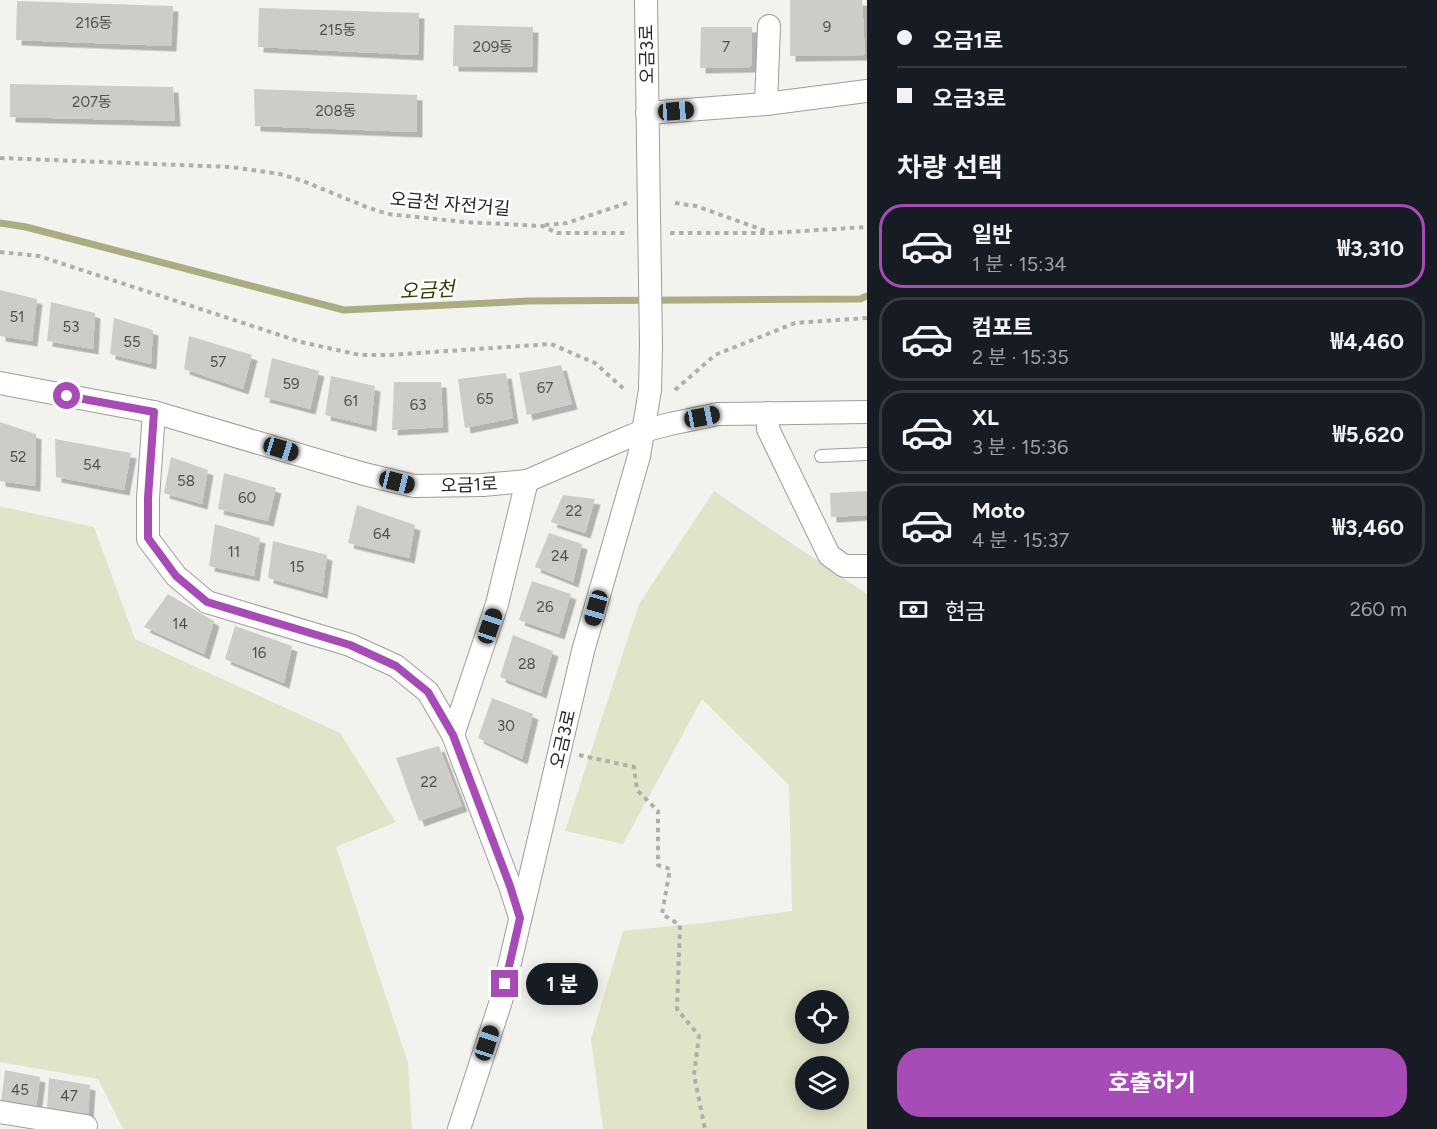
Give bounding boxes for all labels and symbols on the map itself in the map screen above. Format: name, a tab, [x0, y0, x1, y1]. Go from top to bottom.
house number: 216동	[76, 14, 112, 32]
house number: 9	[823, 18, 831, 36]
house number: 215동	[319, 21, 357, 39]
street label: 오금3로	[635, 24, 659, 84]
house number: 209동	[473, 38, 513, 56]
house number: 7	[722, 38, 730, 56]
house number: 207동	[72, 93, 112, 111]
car	[657, 101, 695, 121]
house number: 208동	[315, 102, 357, 120]
street label: 오금천 자전거길	[389, 188, 511, 220]
water label: 오금천	[399, 276, 458, 303]
house number: 51	[10, 308, 24, 326]
house number: 53	[63, 318, 79, 336]
house number: 55	[123, 333, 141, 351]
house number: 57	[210, 353, 226, 371]
house number: 59	[282, 375, 300, 393]
house number: 67	[537, 379, 553, 397]
route start	[53, 382, 80, 409]
house number: 65	[476, 390, 494, 408]
house number: 61	[344, 392, 358, 410]
house number: 63	[410, 396, 426, 414]
car	[683, 405, 721, 429]
car	[261, 435, 301, 463]
house number: 52	[9, 448, 27, 466]
house number: 54	[83, 456, 101, 474]
car	[377, 469, 417, 495]
house number: 58	[177, 472, 195, 490]
street label: 오금1로	[440, 473, 498, 497]
house number: 60	[238, 489, 256, 507]
house number: 22	[566, 502, 582, 520]
house number: 64	[373, 525, 391, 543]
house number: 11	[228, 543, 240, 561]
house number: 24	[551, 547, 569, 565]
house number: 15	[290, 558, 304, 576]
car	[582, 588, 610, 628]
house number: 26	[537, 598, 554, 616]
car	[476, 606, 504, 646]
house number: 14	[172, 615, 188, 633]
house number: 16	[252, 644, 267, 662]
house number: 28	[518, 655, 536, 673]
street label: 오금3로	[546, 708, 580, 770]
house number: 30	[497, 717, 515, 735]
house number: 22	[421, 773, 437, 791]
callout: 1 분	[526, 963, 598, 1005]
route end	[491, 970, 518, 997]
car	[473, 1023, 501, 1063]
house number: 45	[11, 1081, 29, 1099]
house number: 47	[60, 1087, 78, 1105]

